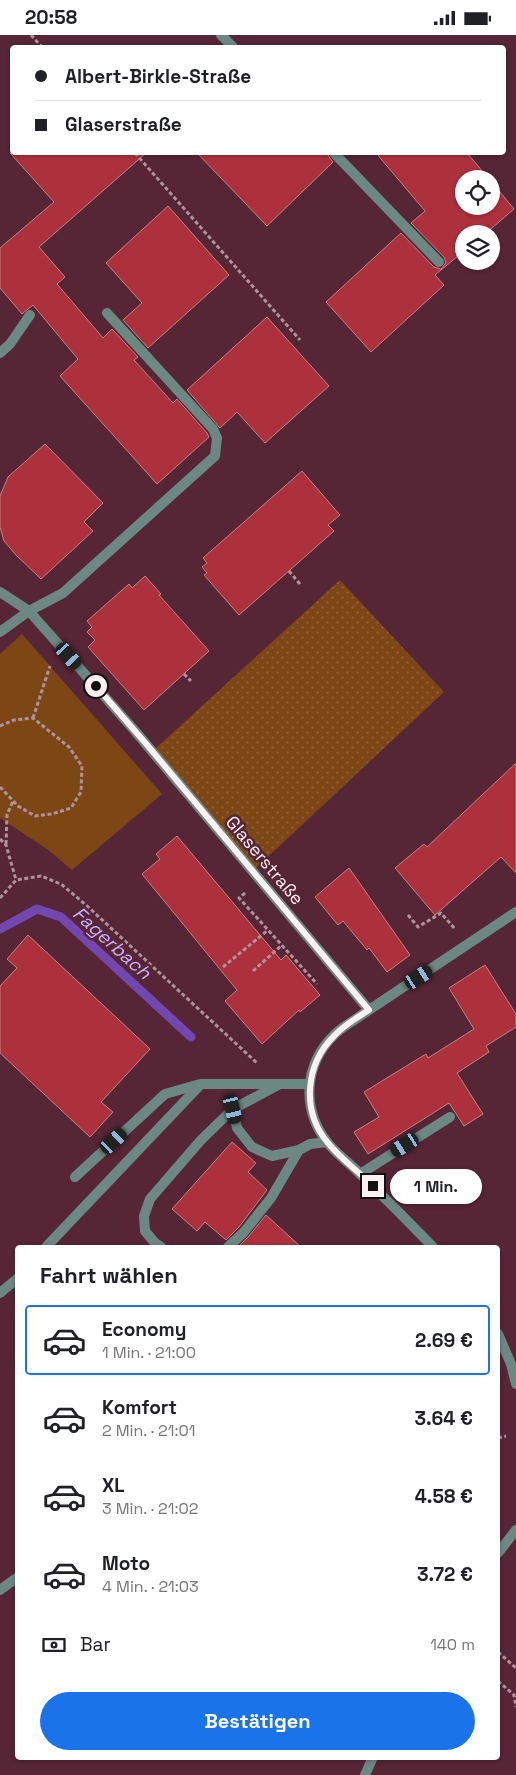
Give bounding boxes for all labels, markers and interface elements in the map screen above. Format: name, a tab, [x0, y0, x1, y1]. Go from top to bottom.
text: 20:58	[25, 5, 77, 30]
text: Albert-Birkle-Straße	[65, 64, 251, 89]
text: Glaserstraße	[65, 112, 182, 137]
map controls	[455, 170, 500, 270]
button: locate	[455, 170, 500, 215]
button: layers	[455, 225, 500, 270]
car	[53, 640, 84, 672]
route start	[85, 675, 107, 697]
street label: Glaserstraße	[221, 811, 309, 909]
water label: Fagerbach	[67, 901, 157, 985]
car	[402, 963, 435, 991]
car	[222, 1093, 243, 1125]
car	[97, 1125, 130, 1157]
car	[388, 1131, 421, 1159]
callout: 1 Min.	[390, 1169, 483, 1203]
route end	[362, 1175, 384, 1197]
text: 1 Min.	[414, 1176, 458, 1197]
text: Fahrt wählen	[40, 1261, 178, 1289]
text: Economy	[102, 1317, 186, 1342]
icon: car	[42, 1318, 87, 1363]
text: 2.69 €	[415, 1328, 473, 1353]
text: 1 Min. · 21:00	[102, 1342, 196, 1363]
text: Komfort	[102, 1395, 177, 1420]
icon: car	[42, 1396, 87, 1441]
text: 3.64 €	[414, 1406, 473, 1431]
text: 2 Min. · 21:01	[102, 1420, 195, 1441]
text: XL	[102, 1473, 125, 1498]
icon: car	[42, 1474, 87, 1519]
text: 4.58 €	[415, 1484, 473, 1509]
text: 3 Min. · 21:02	[102, 1498, 198, 1519]
text: Moto	[102, 1551, 150, 1576]
icon: car	[42, 1552, 87, 1597]
text: 3.72 €	[417, 1562, 473, 1587]
text: 4 Min. · 21:03	[102, 1576, 199, 1597]
icon: cash	[40, 1631, 68, 1659]
text: Bar	[80, 1632, 111, 1657]
text: 140 m	[430, 1634, 475, 1655]
button: Bestätigen	[40, 1692, 475, 1750]

